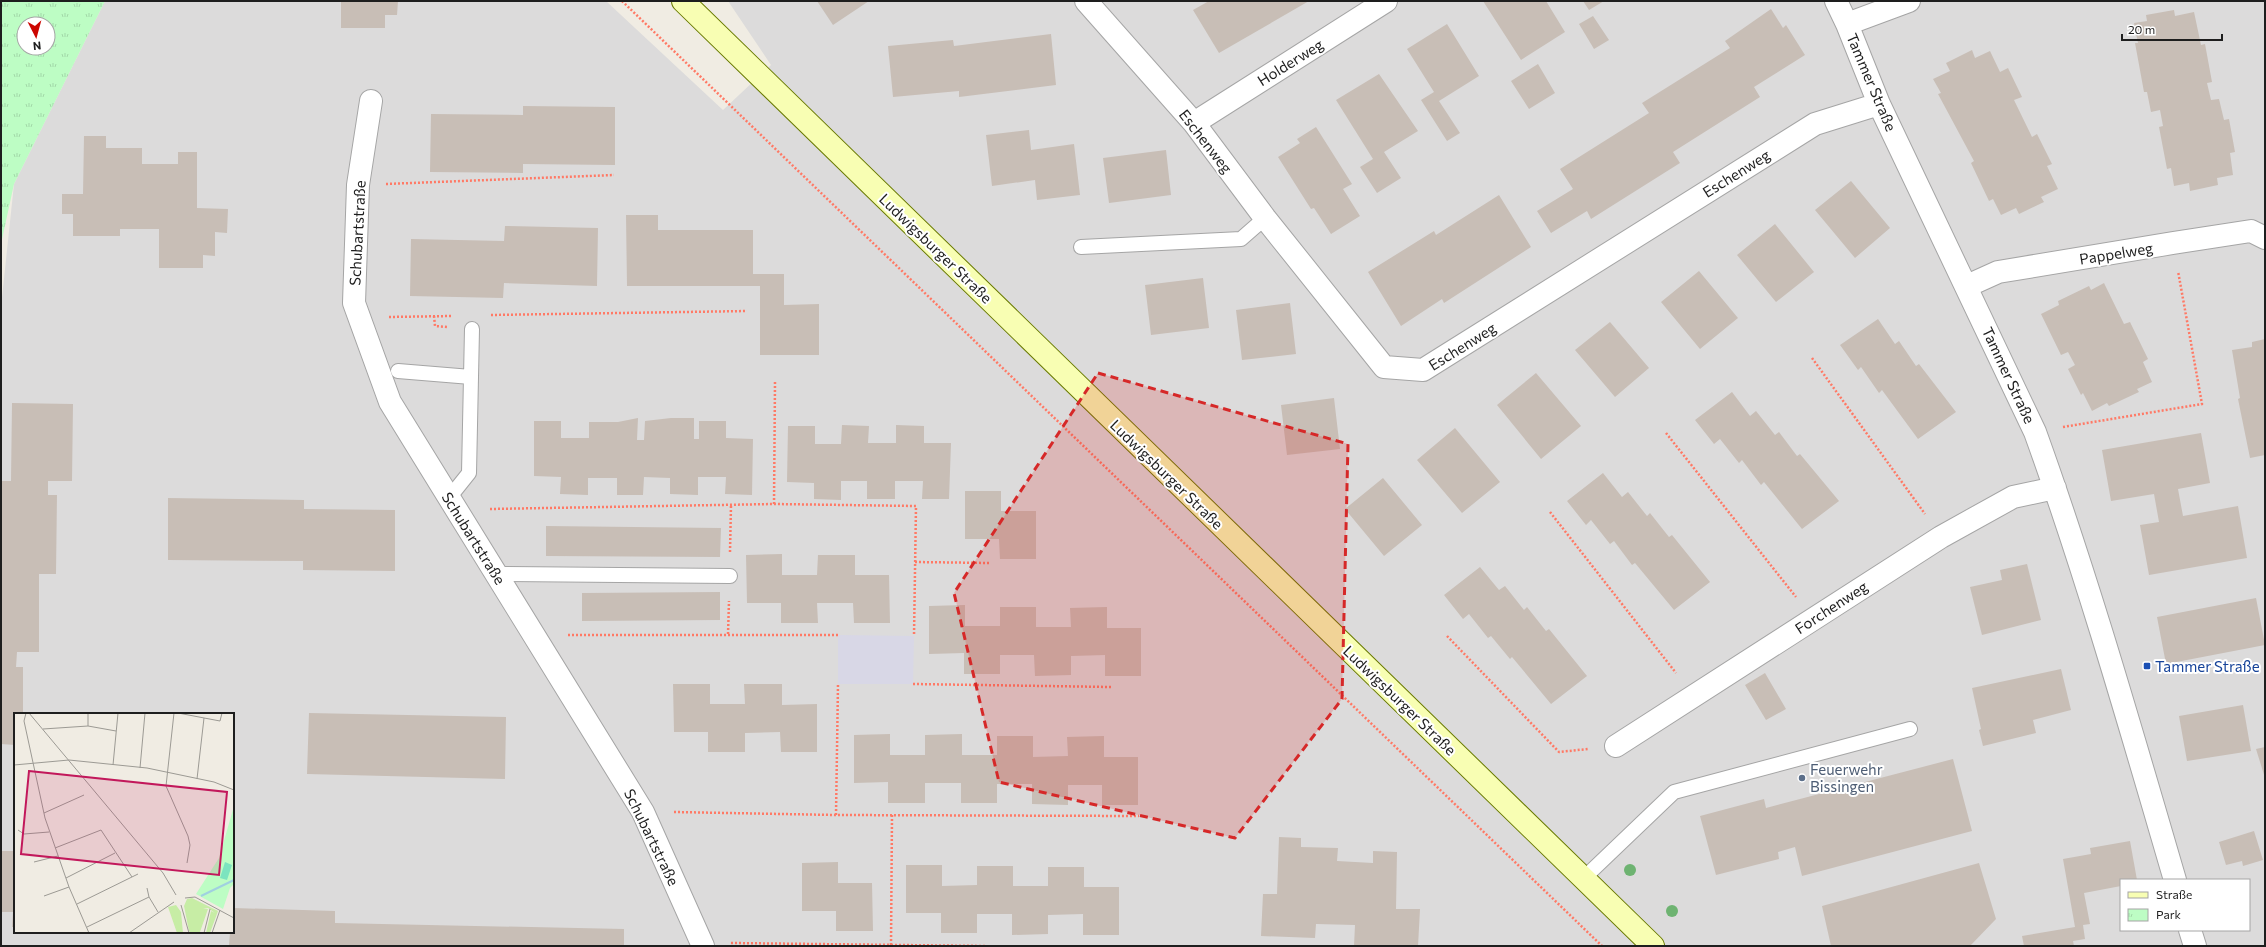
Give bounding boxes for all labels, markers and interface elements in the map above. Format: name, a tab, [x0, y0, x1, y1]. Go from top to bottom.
north arrow	[16, 16, 56, 56]
scale bar	[2122, 16, 2222, 42]
text: 20 m	[2128, 22, 2155, 36]
street label: Tammer Straße	[1843, 30, 1901, 134]
street label: Holderweg	[1254, 35, 1326, 89]
text: N	[32, 40, 42, 53]
street label: Eschenweg	[1176, 106, 1236, 176]
street label: Eschenweg	[1699, 145, 1773, 201]
street label: Schubartstraße	[345, 180, 369, 286]
street label: Ludwigsburger Straße	[876, 189, 996, 307]
street label: Pappelweg	[2078, 238, 2154, 268]
street label: Eschenweg	[1425, 318, 1499, 374]
street label: Tammer Straße	[1979, 324, 2039, 426]
street label: Ludwigsburger Straße	[1107, 415, 1227, 533]
street label: Schubartstraße	[438, 488, 510, 588]
street label: Forchenweg	[1791, 577, 1871, 637]
street label: Ludwigsburger Straße	[1340, 641, 1460, 759]
place label: Tammer Straße	[2155, 657, 2260, 675]
marker: Tammer Straße	[2142, 661, 2152, 671]
inset map	[14, 713, 234, 933]
place label: Feuerwehr Bissingen	[1810, 760, 1883, 795]
marker: Feuerwehr Bissingen	[1797, 773, 1807, 783]
street label: Schubartstraße	[621, 786, 683, 889]
legend	[2120, 879, 2250, 931]
text: Straße	[2156, 887, 2192, 901]
text: Park	[2156, 907, 2182, 921]

